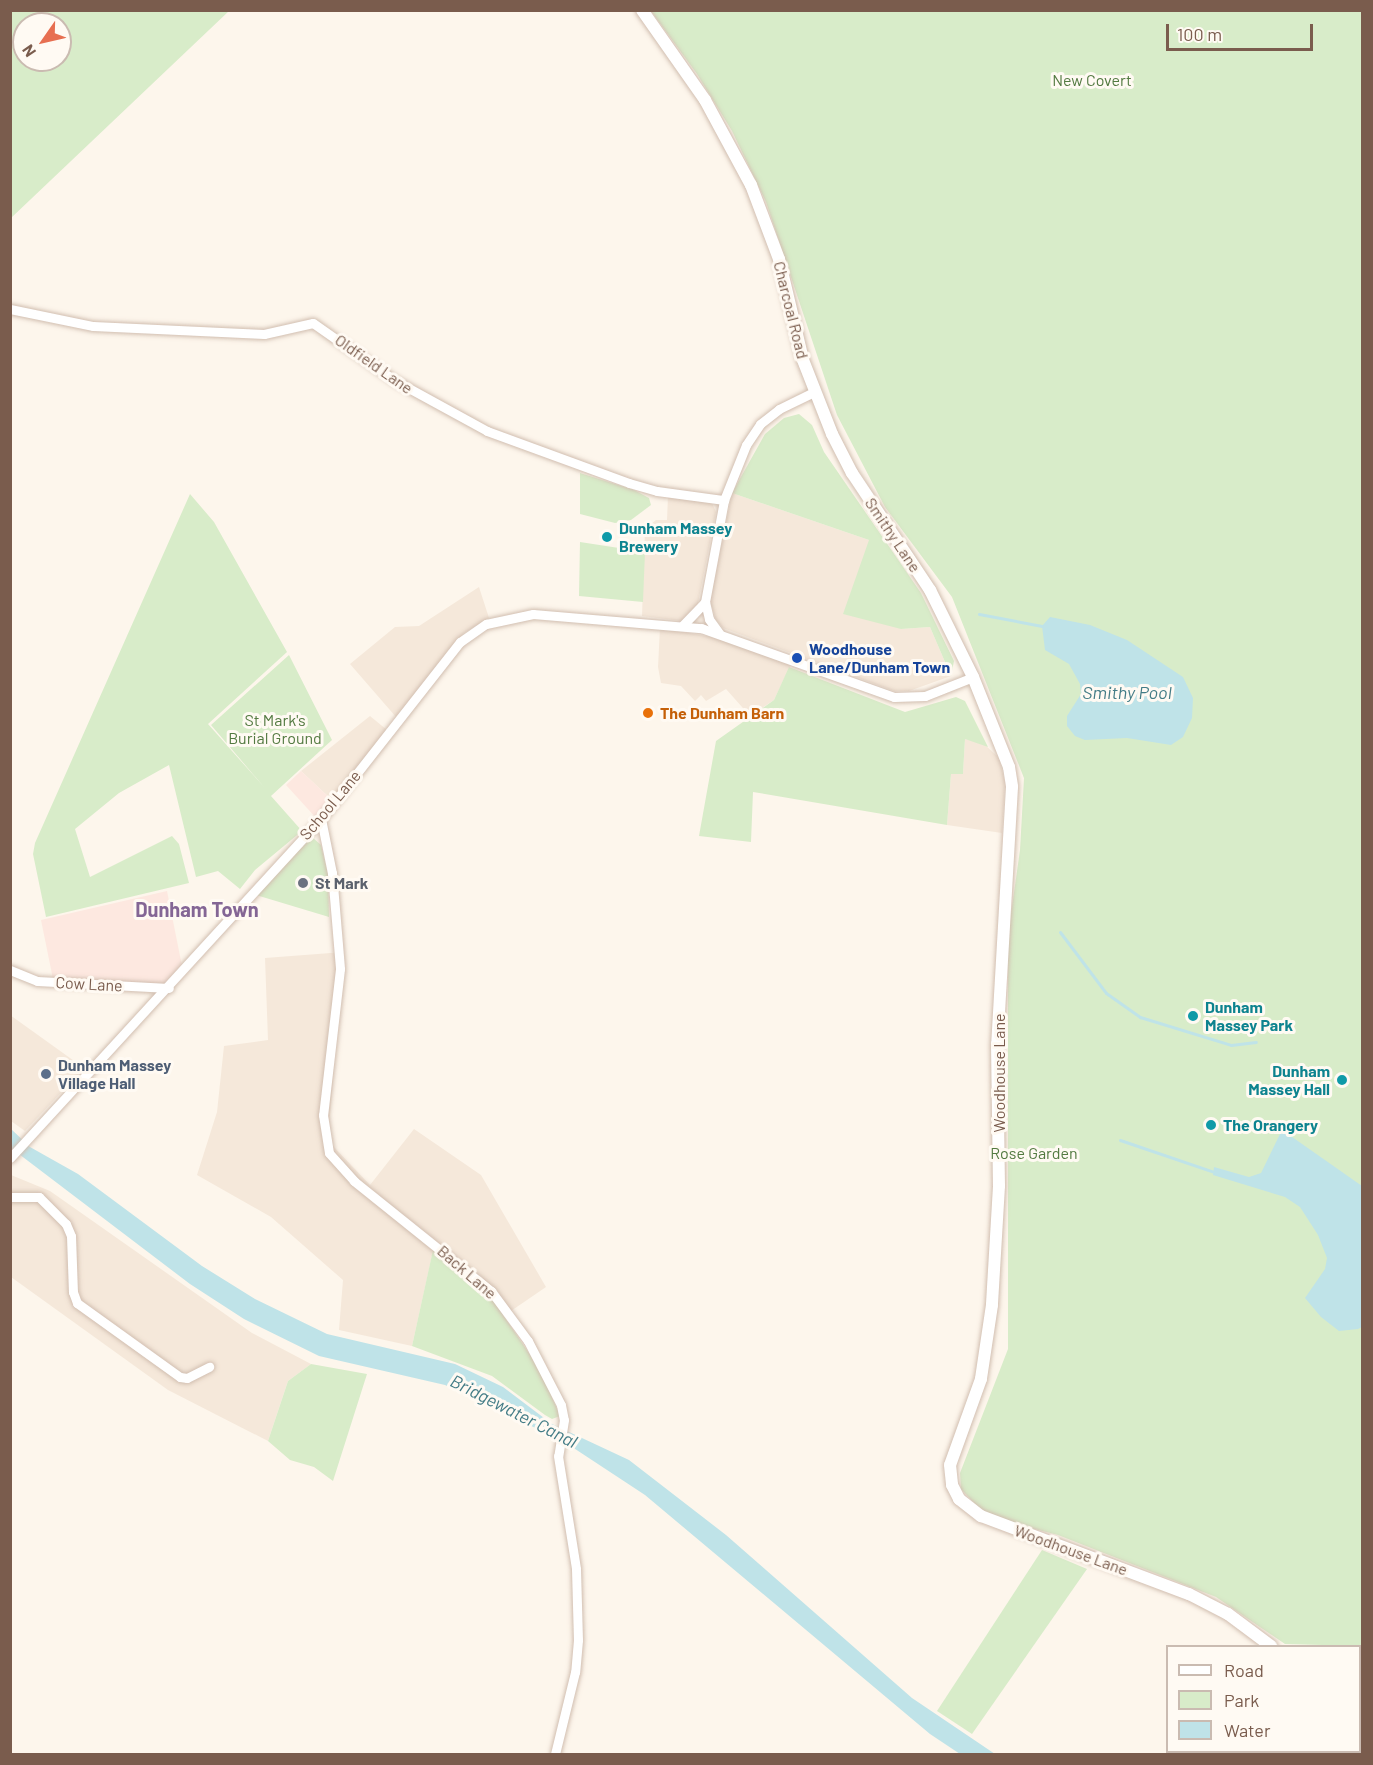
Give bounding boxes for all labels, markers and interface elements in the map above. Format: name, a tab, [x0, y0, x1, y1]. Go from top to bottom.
north arrow	[12, 12, 72, 72]
scale bar	[1169, 12, 1316, 50]
text: 100 m	[1177, 23, 1222, 45]
text: N	[17, 42, 39, 61]
park label: New Covert	[1052, 70, 1132, 90]
street label: Charcoal Road	[770, 259, 812, 361]
street label: Oldfield Lane	[331, 330, 417, 398]
street label: Smithy Lane	[861, 494, 925, 576]
place label: Dunham Massey Brewery	[619, 518, 732, 556]
marker: Dunham Massey Brewery	[600, 530, 614, 544]
place label: Woodhouse Lane/Dunham Town	[809, 639, 950, 677]
marker: Woodhouse Lane/Dunham Town	[790, 651, 804, 665]
water label: Smithy Pool	[1082, 681, 1172, 703]
place label: The Dunham Barn	[660, 703, 784, 723]
marker: The Dunham Barn	[641, 706, 655, 720]
park label: St Mark's Burial Ground	[228, 710, 322, 748]
street label: School Lane	[295, 766, 365, 844]
place label: St Mark	[315, 873, 368, 893]
marker: St Mark	[296, 876, 310, 890]
district label: Dunham Town	[135, 897, 259, 921]
street label: Cow Lane	[55, 973, 123, 995]
place label: Dunham Massey Park	[1205, 997, 1293, 1035]
marker: Dunham Massey Park	[1186, 1009, 1200, 1023]
street label: Woodhouse Lane	[989, 1014, 1009, 1132]
place label: Dunham Massey Village Hall	[58, 1055, 171, 1093]
place label: Dunham Massey Hall	[1248, 1061, 1330, 1099]
marker: Dunham Massey Village Hall	[39, 1067, 53, 1081]
marker: Dunham Massey Hall	[1335, 1073, 1349, 1087]
place label: The Orangery	[1223, 1115, 1318, 1135]
marker: The Orangery	[1204, 1118, 1218, 1132]
park label: Rose Garden	[990, 1143, 1078, 1163]
street label: Back Lane	[434, 1241, 500, 1303]
water label: Bridgewater Canal	[447, 1370, 581, 1452]
street label: Woodhouse Lane	[1012, 1521, 1130, 1579]
legend	[1166, 1645, 1361, 1753]
text: Road	[1224, 1659, 1264, 1681]
text: Park	[1224, 1689, 1259, 1711]
text: Water	[1224, 1719, 1271, 1741]

